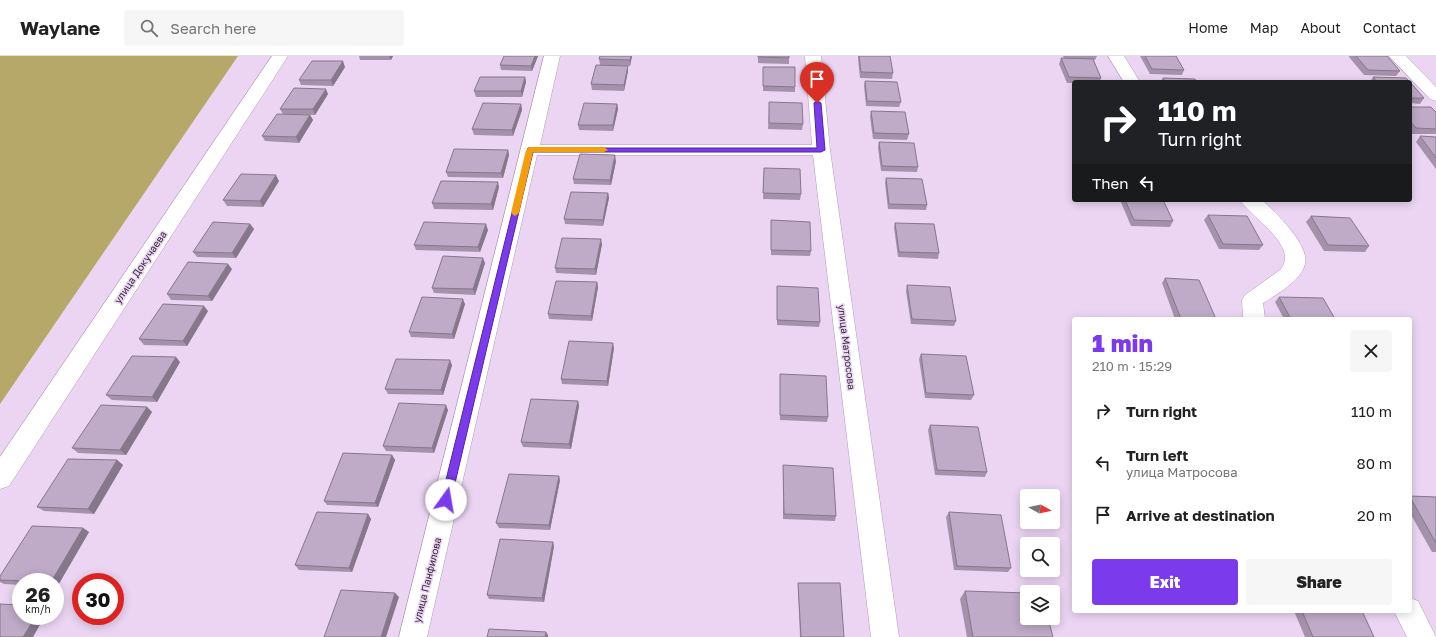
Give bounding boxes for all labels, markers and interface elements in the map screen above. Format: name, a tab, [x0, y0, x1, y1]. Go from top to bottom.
search box	[124, 10, 404, 46]
text: Waylane	[20, 16, 100, 39]
icon: search	[138, 17, 160, 39]
text: Search here	[170, 19, 256, 37]
text: Home	[1188, 19, 1228, 36]
text: Map	[1250, 19, 1278, 36]
text: About	[1300, 19, 1341, 36]
text: Contact	[1363, 19, 1416, 36]
pin	[800, 62, 834, 103]
icon: arrive	[806, 68, 828, 90]
text: 110 m	[1158, 94, 1237, 127]
icon: right	[1092, 96, 1144, 148]
text: Turn right	[1158, 128, 1242, 150]
icon: left	[1136, 172, 1158, 194]
text: Then	[1092, 174, 1128, 192]
street label: улица Докучаева	[111, 228, 169, 306]
street label: улица Матросова	[836, 304, 858, 390]
text: 1 min	[1092, 328, 1153, 357]
button: close	[1350, 330, 1392, 372]
text: 210 m · 15:29	[1092, 358, 1172, 374]
icon: right	[1092, 400, 1114, 422]
text: Turn right	[1126, 402, 1197, 420]
text: 110 m	[1351, 402, 1392, 420]
text: Turn left	[1126, 446, 1188, 464]
icon: left	[1092, 452, 1114, 474]
text: 80 m	[1357, 454, 1392, 472]
text: улица Матросова	[1126, 464, 1237, 480]
position arrow	[425, 479, 467, 521]
north arrow	[1020, 489, 1060, 529]
map controls	[1020, 489, 1060, 625]
icon: arrive	[1092, 504, 1114, 526]
text: Arrive at destination	[1126, 506, 1275, 524]
text: 20 m	[1357, 506, 1392, 524]
street label: улица Панфилова	[411, 536, 443, 624]
button: search	[1020, 537, 1060, 577]
button: Exit	[1092, 559, 1238, 605]
button: Share	[1246, 559, 1392, 605]
speed limit sign: 30	[72, 573, 124, 625]
text: 26	[26, 582, 50, 606]
button: layers	[1020, 585, 1060, 625]
text: km/h	[25, 603, 51, 615]

